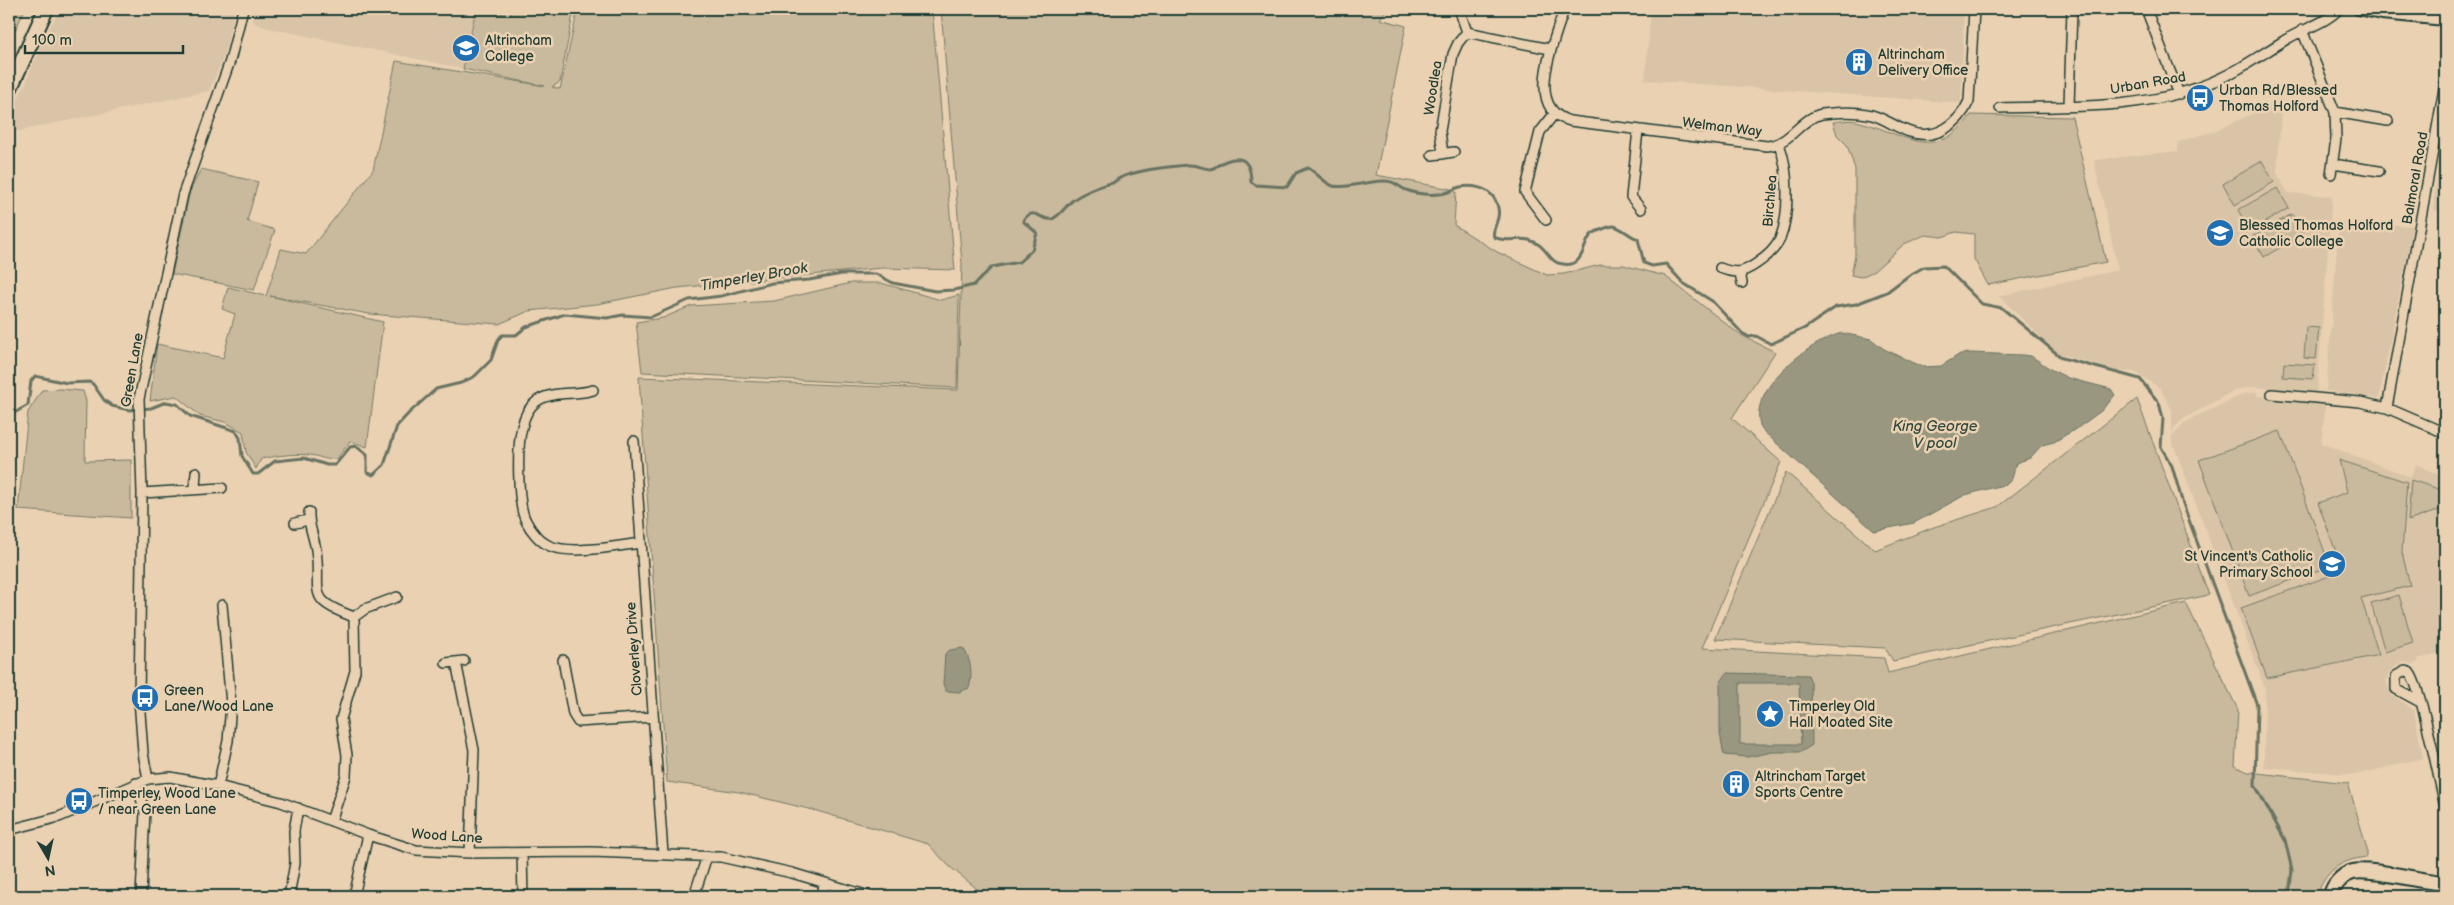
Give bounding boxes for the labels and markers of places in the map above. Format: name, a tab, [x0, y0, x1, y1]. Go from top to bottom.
place label: Altrincham College	[485, 32, 552, 65]
school or university icon: Altrincham College	[451, 33, 481, 63]
place label: Altrincham Delivery Office	[1878, 46, 1968, 79]
building icon: Altrincham Delivery Office	[1844, 47, 1874, 77]
place label: Urban Rd/Blessed Thomas Holford	[2219, 82, 2337, 115]
bus stop icon: Urban Rd/Blessed Thomas Holford	[2185, 83, 2215, 113]
place label: Blessed Thomas Holford Catholic College	[2239, 217, 2393, 250]
school or university icon: Blessed Thomas Holford Catholic College	[2205, 218, 2235, 248]
place label: St Vincent's Catholic Primary School	[2184, 548, 2313, 581]
school or university icon: St Vincent's Catholic Primary School	[2317, 549, 2347, 579]
place label: Green Lane/Wood Lane	[164, 682, 274, 715]
bus stop icon: Green Lane/Wood Lane	[130, 683, 160, 713]
place label: Timperley Old Hall Moated Site	[1789, 698, 1893, 731]
place icon: Timperley Old Hall Moated Site	[1755, 699, 1785, 729]
place label: Altrincham Target Sports Centre	[1755, 768, 1866, 801]
building icon: Altrincham Target Sports Centre	[1721, 769, 1751, 799]
place label: Timperley, Wood Lane / near Green Lane	[98, 785, 236, 818]
bus stop icon: Timperley, Wood Lane / near Green Lane	[64, 786, 94, 816]

